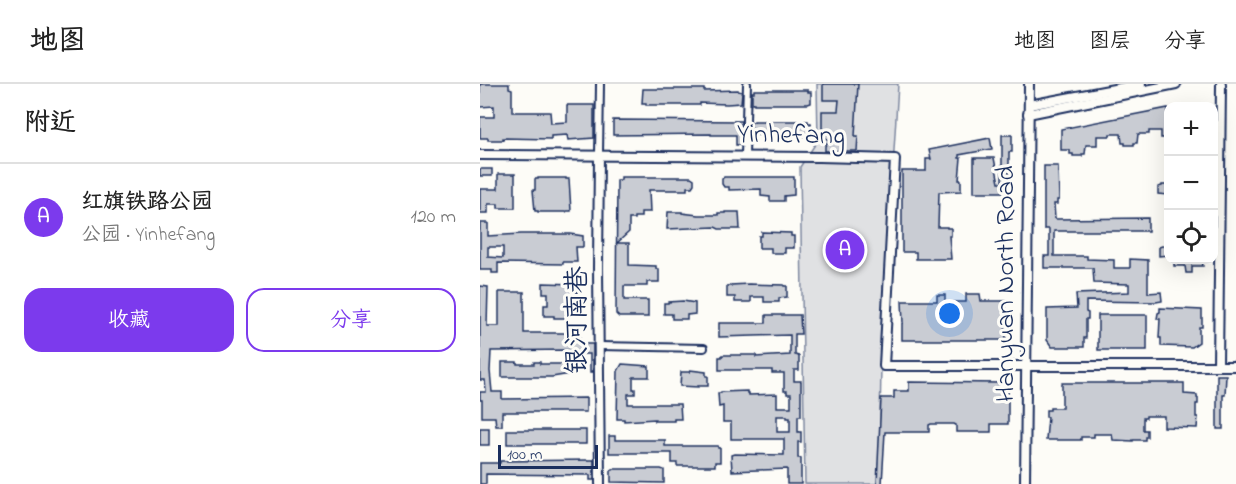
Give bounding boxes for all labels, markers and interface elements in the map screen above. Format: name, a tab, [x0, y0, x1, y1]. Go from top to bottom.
text: 地图	[30, 22, 86, 63]
text: 地图	[1014, 27, 1056, 57]
text: 图层	[1089, 27, 1131, 57]
text: 分享	[1164, 27, 1206, 57]
map controls	[1164, 102, 1218, 264]
button: +	[1164, 102, 1218, 156]
text: 附近	[24, 105, 76, 143]
street label: Yinhefang	[737, 116, 845, 156]
button: −	[1164, 156, 1218, 210]
street label: Hanyuan North Road	[987, 166, 1026, 402]
text: 红旗铁路公园	[81, 187, 213, 219]
text: A	[37, 203, 50, 232]
text: 120 m	[411, 203, 456, 232]
button: locate	[1164, 210, 1218, 264]
text: 公园 · Yinhefang	[81, 221, 215, 250]
pin: A	[826, 228, 865, 272]
street label: 银河南巷	[559, 266, 598, 374]
button: 收藏	[24, 288, 234, 352]
button: 分享	[246, 288, 456, 352]
your location	[935, 299, 964, 328]
scale bar	[498, 442, 598, 470]
text: 100 m	[507, 443, 542, 467]

